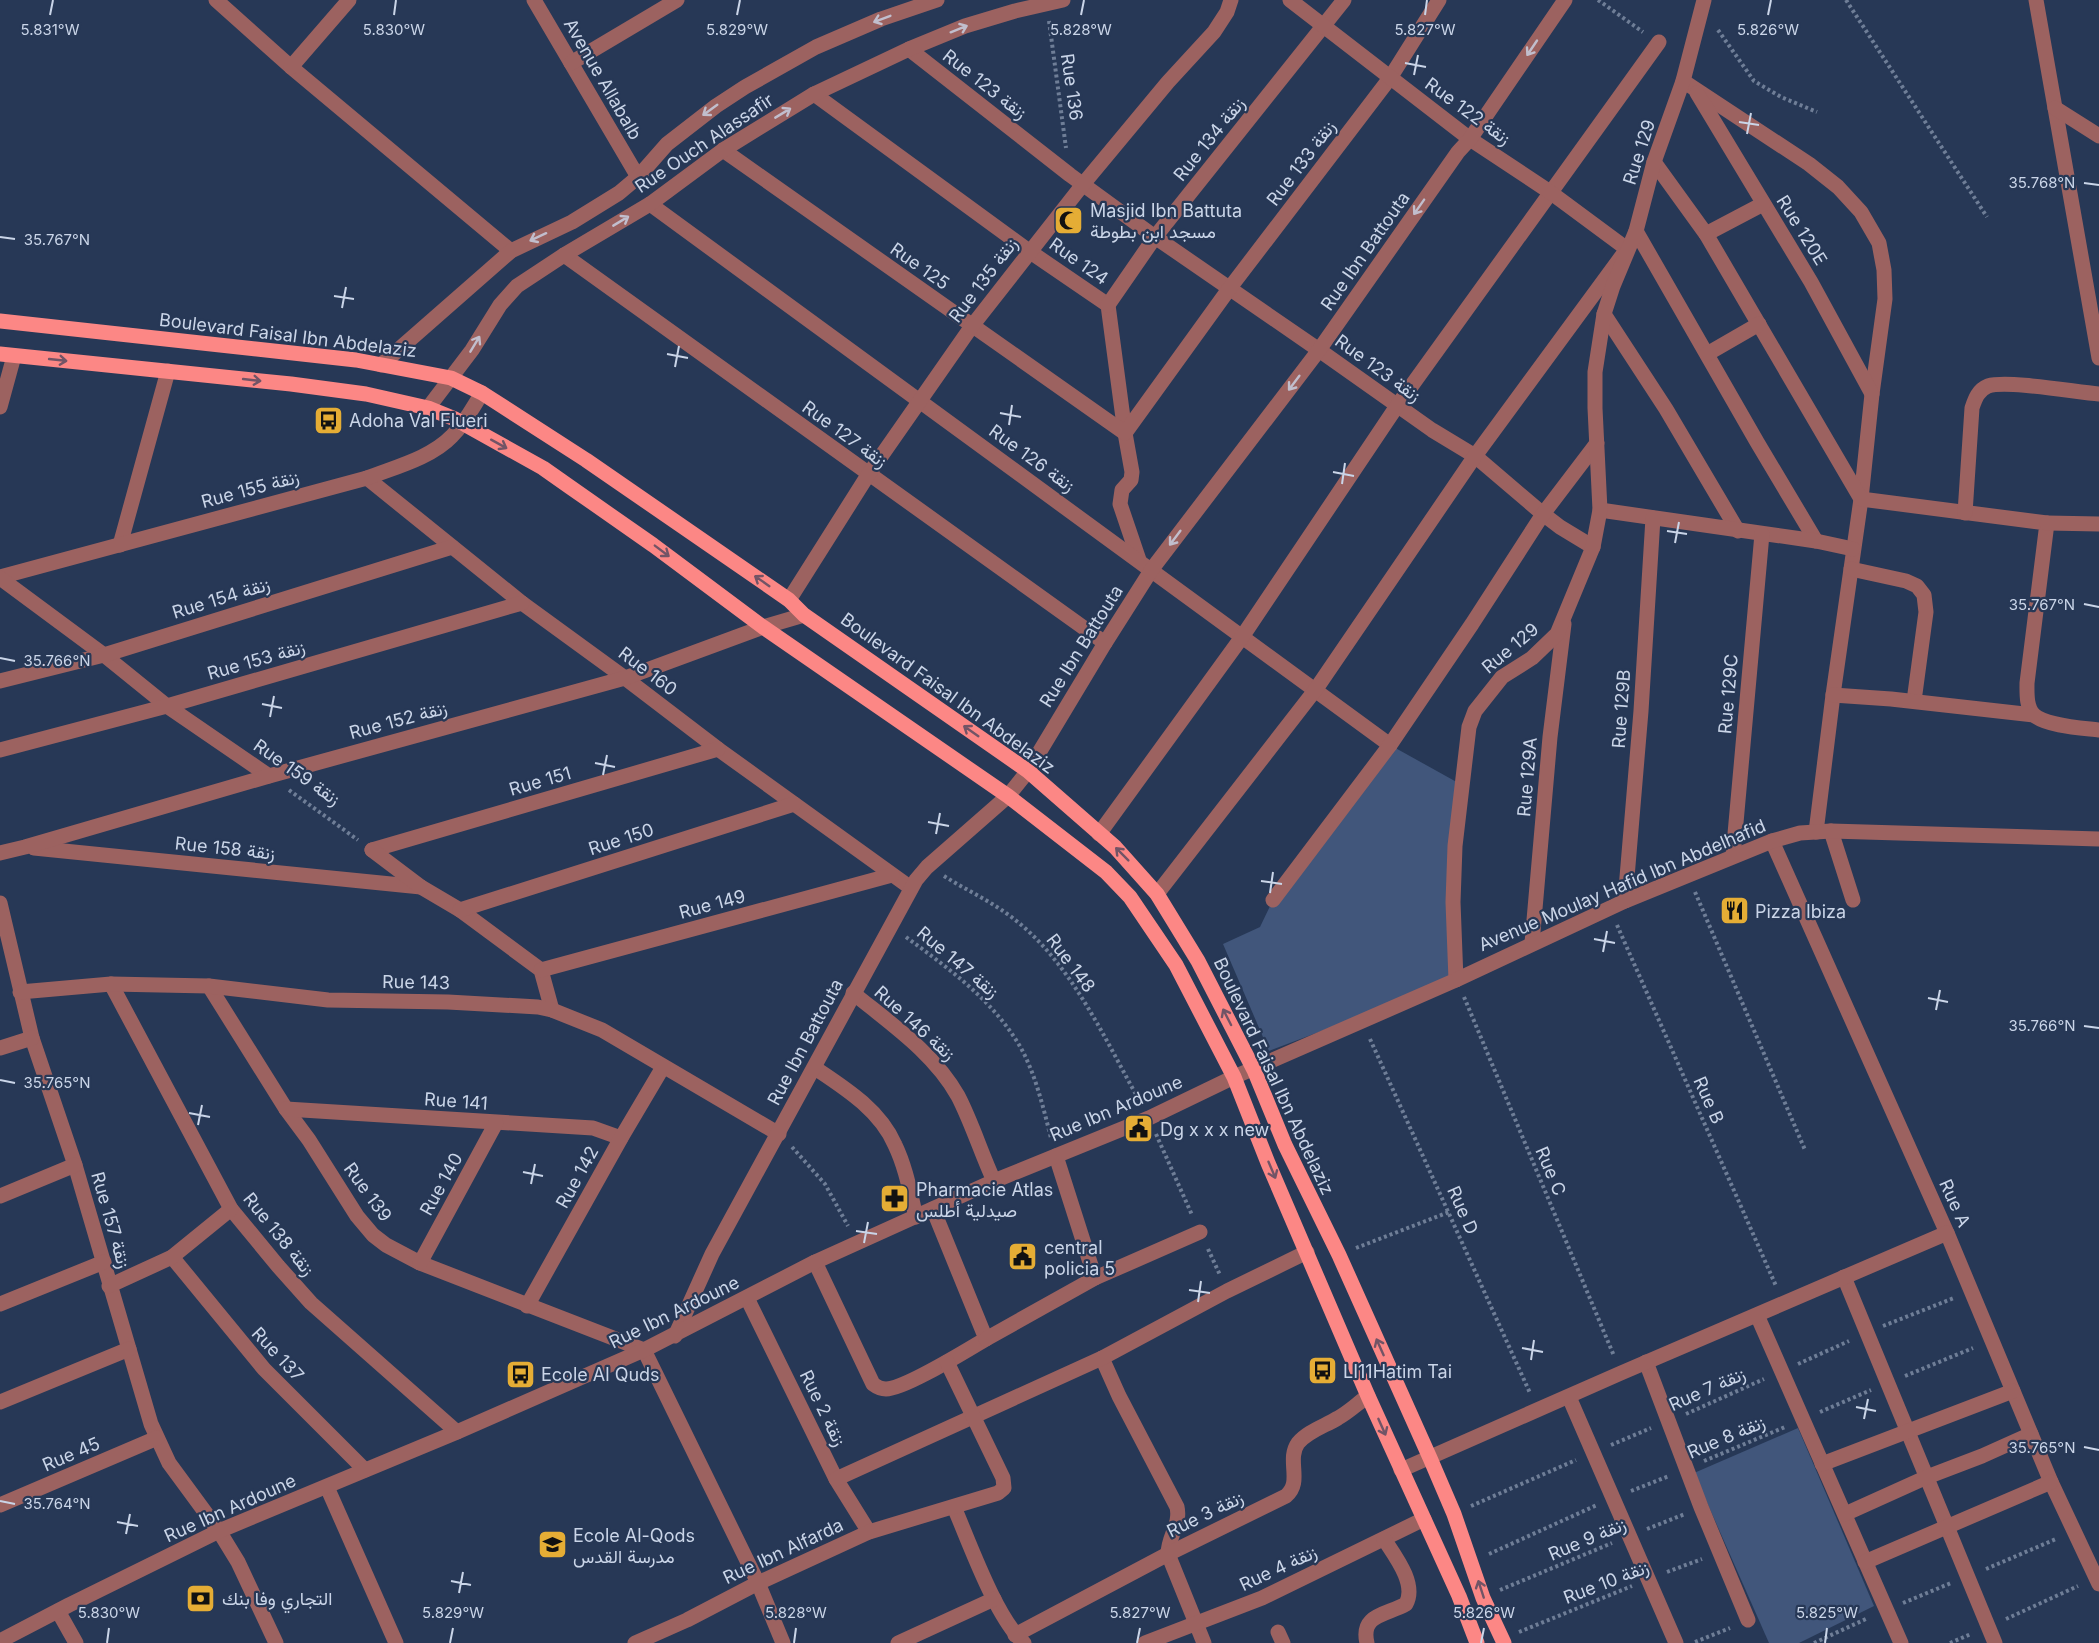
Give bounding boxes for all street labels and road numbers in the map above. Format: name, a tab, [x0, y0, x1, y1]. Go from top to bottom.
street label: Avenue Allabalb	[560, 15, 646, 143]
street label: Rue 123 زنقة	[938, 45, 1031, 124]
street label: Rue 136	[1057, 52, 1087, 122]
street label: Rue 122 زنقة	[1421, 73, 1515, 150]
street label: Rue Ouch Alassafir	[631, 89, 777, 197]
street label: Rue 134 زنقة	[1169, 93, 1250, 186]
street label: Rue 133 زنقة	[1262, 116, 1341, 210]
street label: Rue 129	[1619, 117, 1659, 187]
street label: Rue Ibn Battouta	[1316, 188, 1414, 314]
street label: Rue 120E	[1772, 191, 1832, 269]
street label: Rue 124	[1045, 233, 1113, 289]
street label: Rue 135 زنقة	[944, 234, 1022, 327]
street label: Rue 125	[887, 238, 953, 294]
street label: Boulevard Faisal Ibn Abdelaziz	[158, 309, 418, 361]
street label: Rue 123 زنقة	[1331, 330, 1425, 407]
street label: Rue 127 زنقة	[798, 396, 892, 473]
street label: Rue 126 زنقة	[985, 420, 1079, 497]
street label: Rue 155 زنقة	[199, 466, 301, 513]
street label: Rue 154 زنقة	[170, 573, 273, 624]
street label: Rue Ibn Battouta	[1035, 581, 1127, 711]
street label: Boulevard Faisal Ibn Abdelaziz	[837, 608, 1059, 778]
street label: Rue 129	[1477, 618, 1543, 678]
street label: Rue 153 زنقة	[205, 636, 308, 685]
street label: Rue 160	[615, 642, 681, 700]
street label: Rue 129C	[1714, 653, 1742, 735]
street label: Rue 129B	[1608, 669, 1634, 749]
street label: Rue 152 زنقة	[347, 697, 449, 744]
street label: Rue 159 زنقة	[249, 735, 344, 810]
street label: Rue 129A	[1513, 736, 1541, 818]
street label: Rue 151	[507, 762, 573, 800]
street label: Avenue Moulay Hafid Ibn Abdelhafid	[1475, 815, 1769, 955]
street label: Rue 150	[586, 819, 656, 859]
street label: Rue 158 زنقة	[174, 832, 276, 865]
street label: Rue 149	[676, 885, 748, 923]
street label: Rue 147 زنقة	[912, 922, 1003, 1003]
street label: Rue 148	[1042, 930, 1100, 996]
street label: Boulevard Faisal Ibn Abdelaziz	[1210, 954, 1338, 1198]
street label: Rue 143	[382, 971, 450, 993]
street label: Rue Ibn Battouta	[763, 975, 847, 1109]
street label: Rue 146 زنقة	[870, 981, 960, 1065]
street label: Rue Ibn Ardoune	[1047, 1071, 1185, 1145]
street label: Rue B	[1689, 1073, 1729, 1127]
street label: Rue 141	[423, 1088, 489, 1114]
street label: Rue 142	[551, 1142, 603, 1212]
street label: Rue C	[1531, 1143, 1571, 1199]
street label: Rue 140	[415, 1149, 467, 1219]
street label: Rue 139	[340, 1159, 396, 1225]
street label: Rue 157 زنقة	[86, 1169, 135, 1271]
street label: Rue A	[1935, 1176, 1975, 1230]
street label: Rue D	[1443, 1183, 1483, 1237]
street label: Rue 138 زنقة	[238, 1188, 319, 1280]
street label: Rue Ibn Ardoune	[606, 1271, 742, 1353]
street label: Rue 137	[248, 1323, 308, 1385]
street label: Rue 7 زنقة	[1666, 1363, 1749, 1416]
street label: Rue 2 زنقة	[795, 1366, 850, 1450]
street label: Rue 8 زنقة	[1684, 1411, 1768, 1464]
street label: Rue 45	[39, 1433, 103, 1475]
street label: Rue Ibn Ardoune	[161, 1470, 299, 1546]
street label: Rue 3 زنقة	[1163, 1487, 1247, 1542]
street label: Rue 9 زنقة	[1545, 1513, 1629, 1566]
street label: Rue Ibn Alfarda	[720, 1514, 846, 1588]
street label: Rue 4 زنقة	[1236, 1541, 1320, 1596]
street label: Rue 10 زنقة	[1560, 1556, 1652, 1609]

